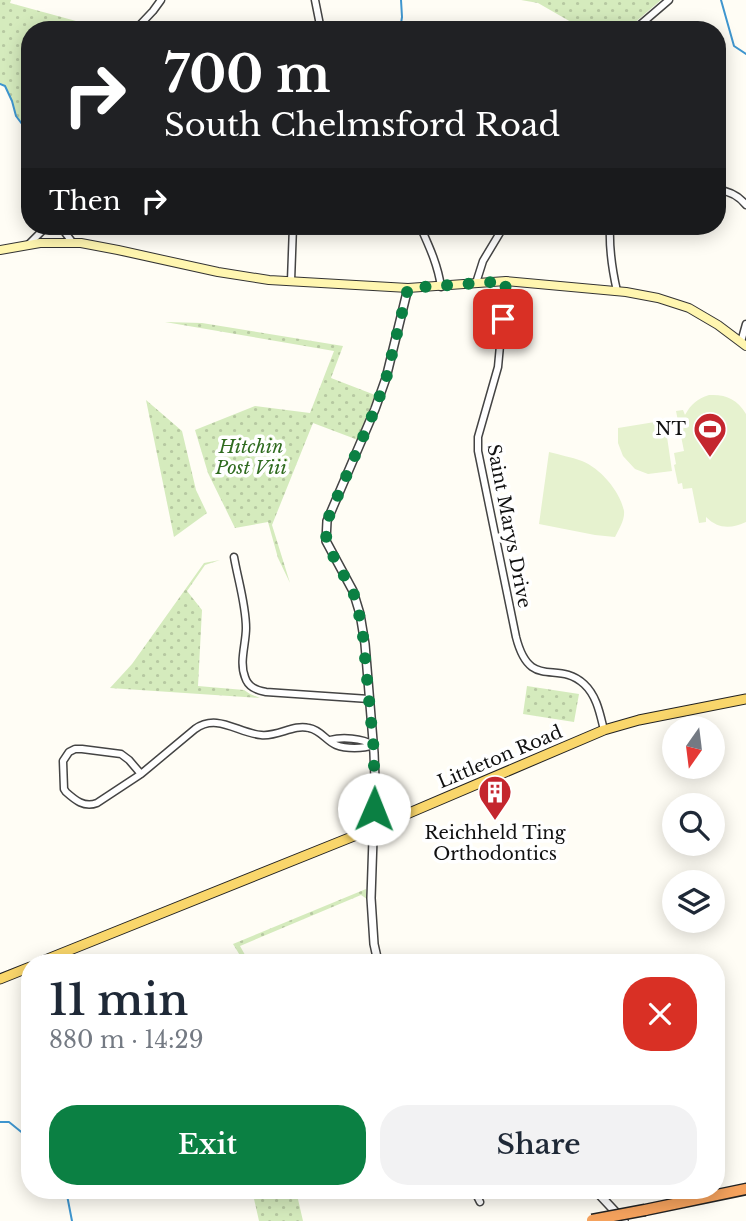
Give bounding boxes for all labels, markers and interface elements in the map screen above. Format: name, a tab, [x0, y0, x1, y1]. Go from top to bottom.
text: 700 m	[164, 44, 331, 105]
icon: right	[49, 49, 140, 140]
text: South Chelmsford Road	[164, 105, 560, 145]
icon: right	[135, 182, 173, 220]
text: Then	[49, 185, 121, 217]
pin	[473, 289, 533, 349]
icon: arrive	[484, 300, 522, 338]
sports icon: NT	[691, 410, 729, 459]
place label: NT	[655, 418, 687, 440]
park label: Hitchin Post Viii	[214, 436, 287, 479]
street label: Saint Marys Drive	[482, 442, 536, 610]
north arrow	[662, 716, 724, 779]
map controls	[662, 716, 725, 933]
street label: Littleton Road	[434, 721, 566, 793]
position arrow	[337, 772, 411, 846]
building icon: Reichheld Ting Orthodontics	[476, 773, 514, 822]
button: search	[662, 793, 725, 856]
place label: Reichheld Ting Orthodontics	[424, 822, 566, 865]
button: layers	[662, 870, 725, 933]
text: 11 min	[49, 974, 188, 1026]
button: close	[623, 977, 697, 1051]
text: 880 m · 14:29	[49, 1026, 204, 1054]
button: Exit	[49, 1105, 366, 1185]
button: Share	[380, 1105, 697, 1185]

